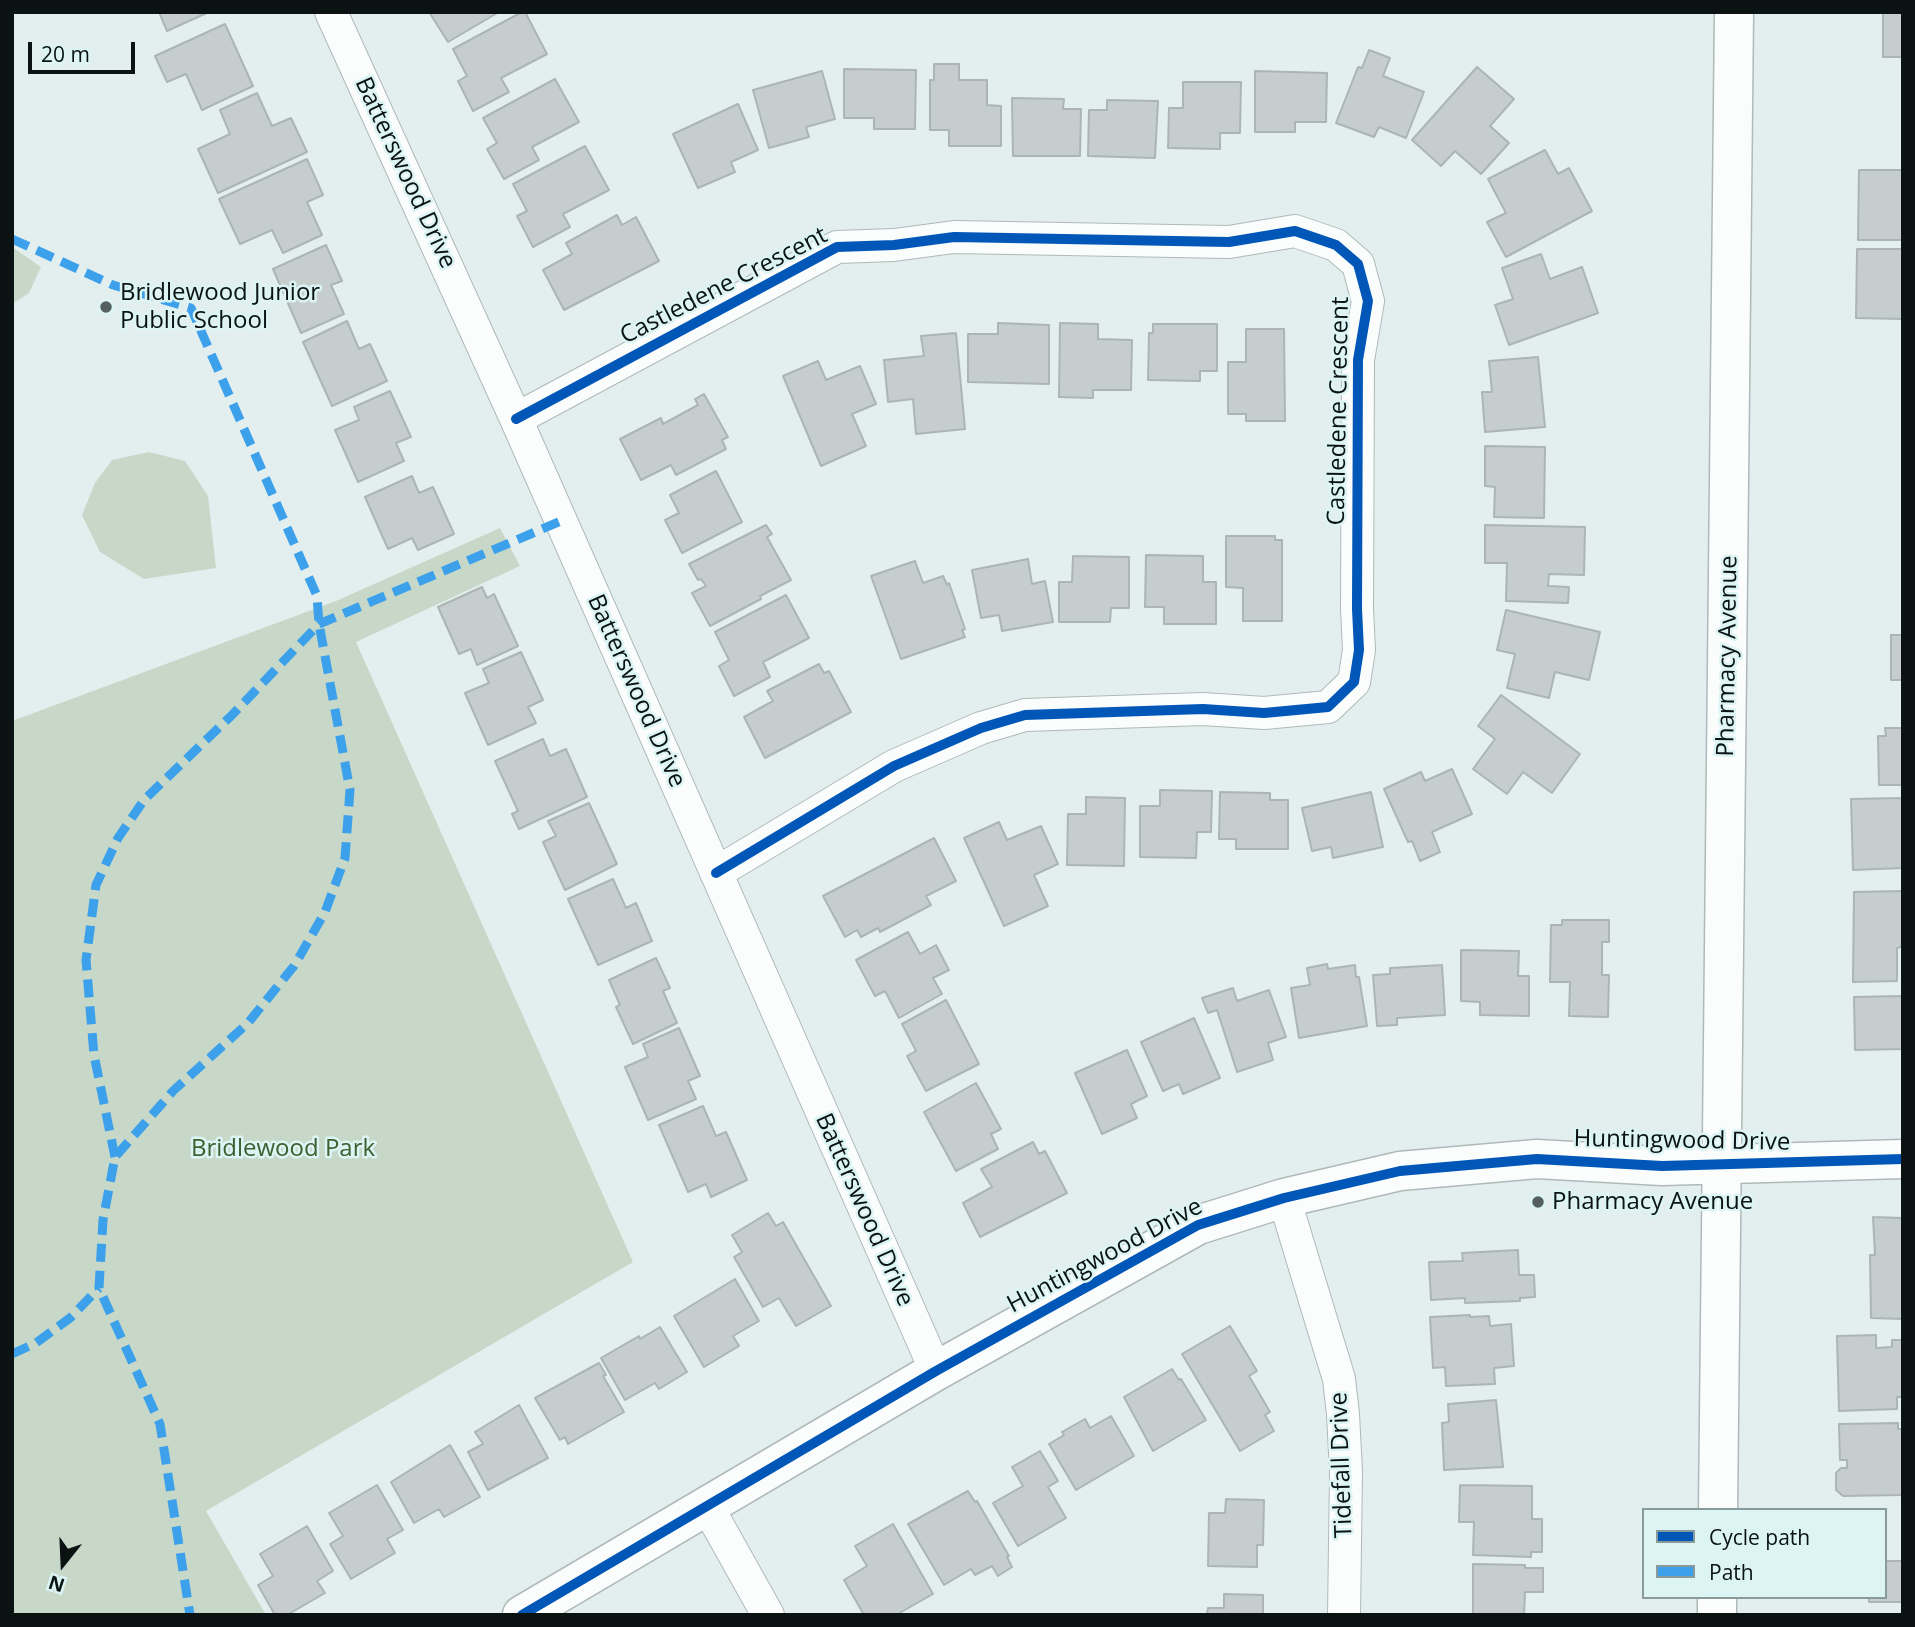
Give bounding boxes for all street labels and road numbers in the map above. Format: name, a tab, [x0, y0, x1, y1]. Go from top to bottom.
street label: Batterswood Drive	[348, 73, 462, 273]
street label: Castledene Crescent	[616, 221, 832, 351]
street label: Castledene Crescent	[1323, 296, 1355, 526]
street label: Pharmacy Avenue	[1712, 555, 1744, 757]
street label: Batterswood Drive	[581, 590, 691, 792]
street label: Batterswood Drive	[809, 1109, 919, 1311]
street label: Huntingwood Drive	[1573, 1125, 1791, 1157]
street label: Huntingwood Drive	[1003, 1192, 1207, 1320]
street label: Tidefall Drive	[1325, 1392, 1359, 1538]

